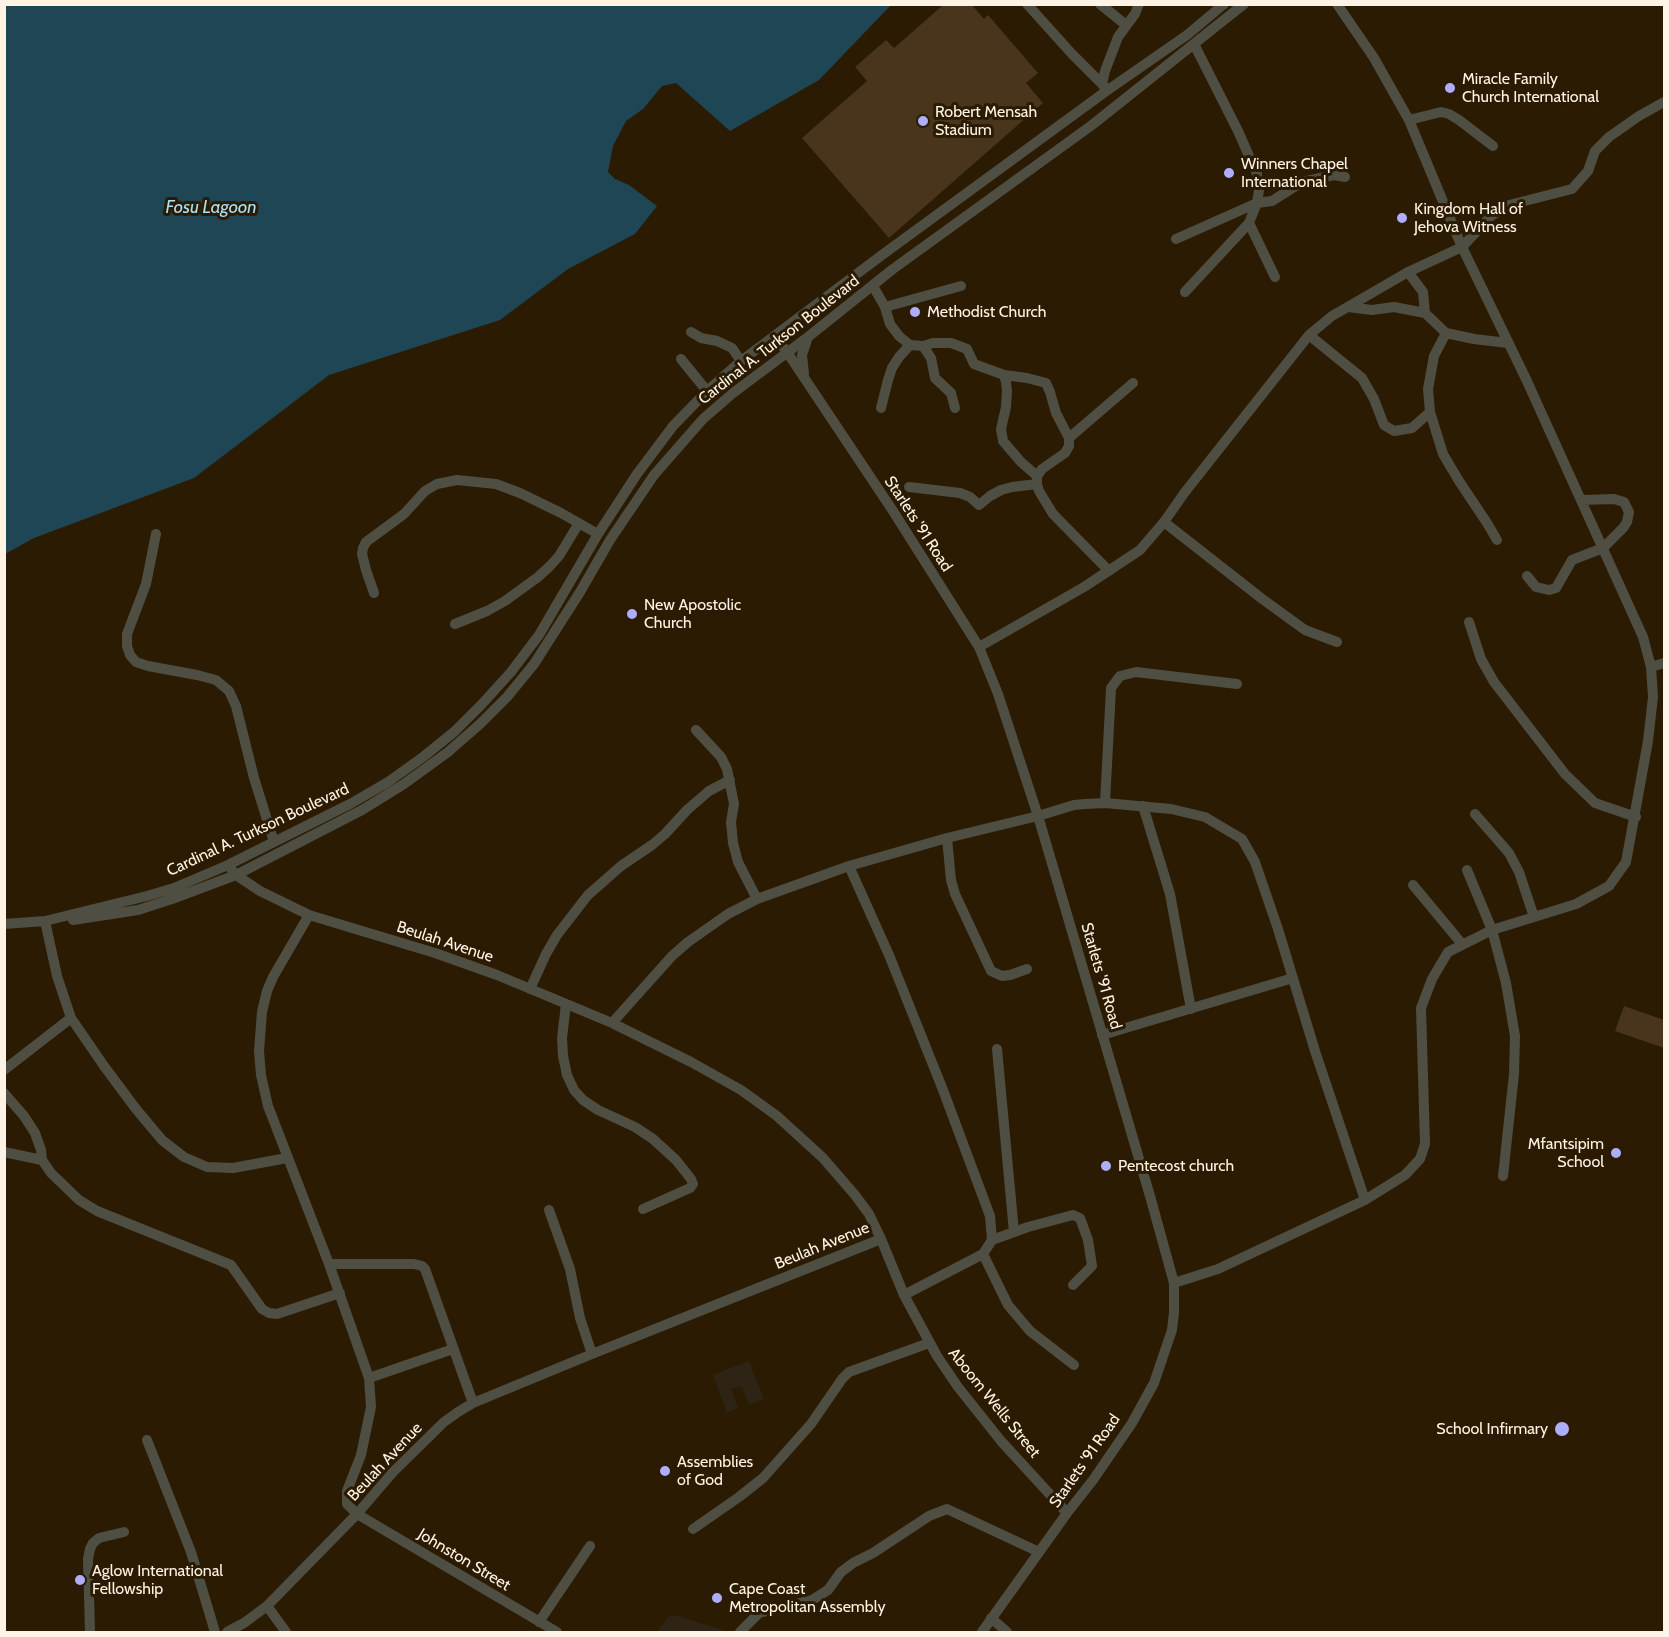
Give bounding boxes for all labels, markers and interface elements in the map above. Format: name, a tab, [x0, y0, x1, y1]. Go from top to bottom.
place label: Miracle Family Church International	[1462, 69, 1599, 107]
marker: Miracle Family Church International	[1443, 81, 1457, 95]
place label: Robert Mensah Stadium	[935, 102, 1037, 140]
marker: Robert Mensah Stadium	[916, 114, 930, 128]
place label: Winners Chapel International	[1241, 154, 1348, 192]
marker: Winners Chapel International	[1222, 166, 1236, 180]
water label: Fosu Lagoon	[165, 197, 257, 219]
place label: Kingdom Hall of Jehova Witness	[1414, 199, 1523, 237]
marker: Kingdom Hall of Jehova Witness	[1395, 211, 1409, 225]
street label: Cardinal A. Turkson Boulevard	[695, 271, 863, 409]
place label: Methodist Church	[927, 302, 1046, 322]
marker: Methodist Church	[908, 305, 922, 319]
street label: Starlets '91 Road	[880, 473, 956, 575]
place label: New Apostolic Church	[644, 595, 741, 633]
marker: New Apostolic Church	[625, 607, 639, 621]
street label: Cardinal A. Turkson Boulevard	[164, 779, 352, 881]
street label: Beulah Avenue	[394, 917, 496, 967]
street label: Starlets '91 Road	[1077, 920, 1125, 1032]
place label: Mfantsipim School	[1528, 1134, 1604, 1172]
marker: Mfantsipim School	[1609, 1146, 1623, 1160]
place label: Pentecost church	[1118, 1156, 1234, 1176]
marker: Pentecost church	[1099, 1159, 1113, 1173]
street label: Beulah Avenue	[772, 1218, 872, 1274]
street label: Aboom Wells Street	[944, 1344, 1044, 1462]
street label: Starlets '91 Road	[1046, 1410, 1124, 1512]
street label: Beulah Avenue	[344, 1419, 426, 1505]
place label: School Infirmary	[1436, 1419, 1548, 1439]
marker: School Infirmary	[1553, 1420, 1571, 1438]
place label: Assemblies of God	[677, 1452, 753, 1490]
marker: Assemblies of God	[658, 1464, 672, 1478]
street label: Johnston Street	[414, 1525, 514, 1595]
place label: Aglow International Fellowship	[92, 1561, 223, 1599]
marker: Aglow International Fellowship	[73, 1573, 87, 1587]
place label: Cape Coast Metropolitan Assembly	[729, 1579, 885, 1617]
marker: Cape Coast Metropolitan Assembly	[710, 1591, 724, 1605]

